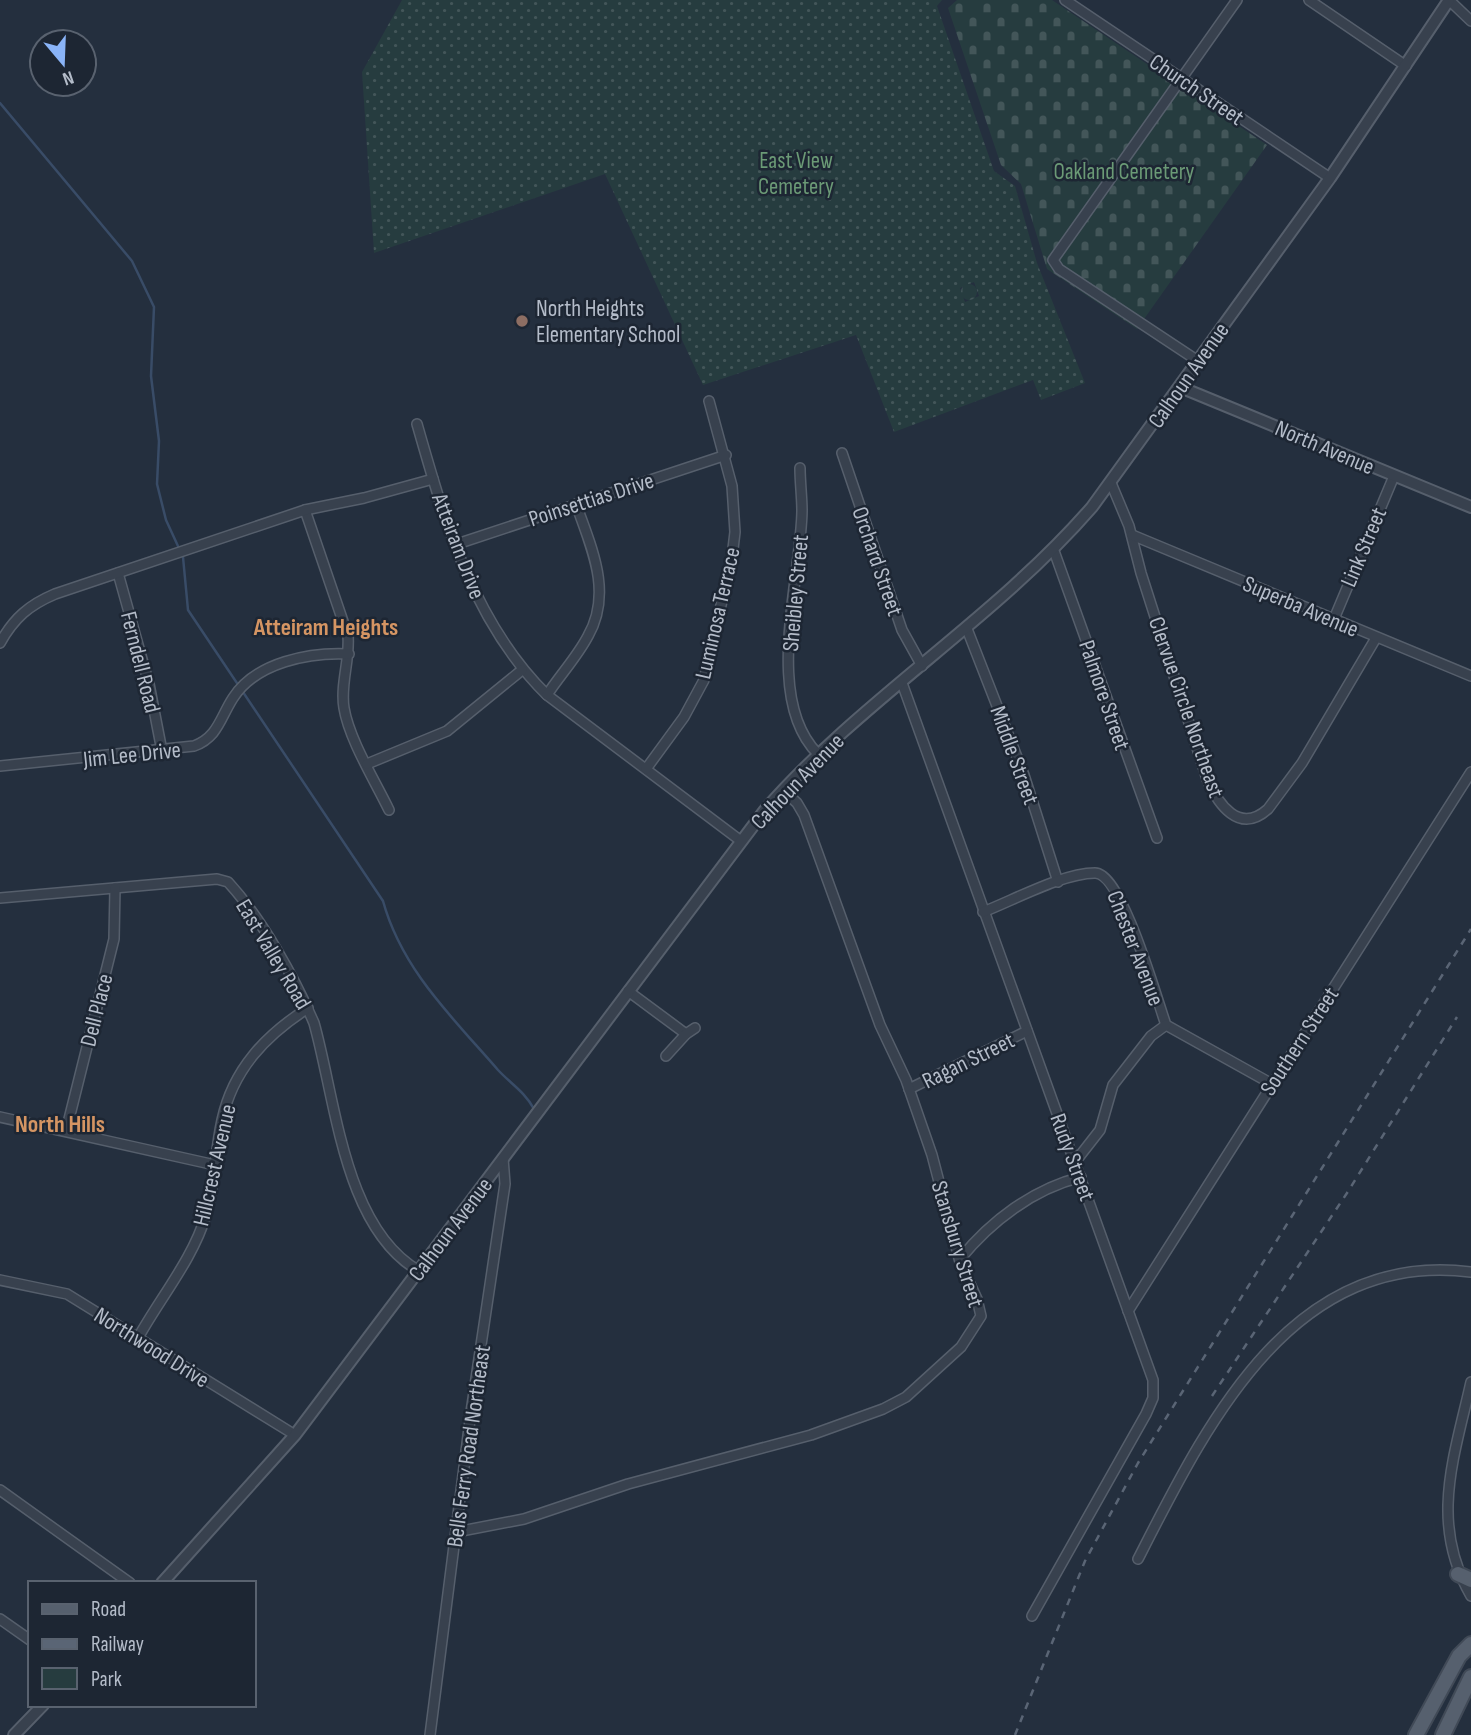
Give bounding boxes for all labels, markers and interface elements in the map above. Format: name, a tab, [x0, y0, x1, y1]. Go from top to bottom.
north arrow	[28, 28, 98, 98]
street label: Church Street	[1144, 48, 1249, 132]
text: N	[60, 65, 77, 90]
park label: East View Cemetery	[758, 147, 834, 201]
park label: Oakland Cemetery	[1054, 158, 1195, 186]
place label: North Heights Elementary School	[536, 295, 680, 349]
marker: North Heights Elementary School	[514, 313, 530, 329]
street label: Calhoun Avenue	[1142, 317, 1235, 434]
street label: North Avenue	[1271, 415, 1378, 481]
street label: Poinsettias Drive	[525, 467, 657, 533]
street label: Atteiram Drive	[425, 489, 491, 603]
street label: Orchard Street	[845, 503, 909, 620]
street label: Link Street	[1335, 503, 1393, 591]
street label: Sheibley Street	[777, 533, 815, 653]
street label: Luminosa Terrace	[689, 545, 747, 682]
street label: Superba Avenue	[1238, 570, 1363, 644]
street label: Ferndell Road	[114, 609, 166, 716]
district label: Atteiram Heights	[253, 613, 398, 642]
street label: Clervue Circle Northeast	[1142, 613, 1230, 801]
street label: Palmore Street	[1072, 637, 1136, 754]
street label: Middle Street	[983, 702, 1045, 808]
street label: Calhoun Avenue	[745, 728, 850, 836]
street label: Jim Lee Drive	[81, 736, 182, 774]
street label: Chester Avenue	[1100, 887, 1170, 1010]
street label: East Valley Road	[229, 894, 317, 1015]
street label: Dell Place	[74, 971, 120, 1050]
street label: Southern Street	[1254, 982, 1345, 1101]
street label: Ragan Street	[918, 1027, 1019, 1095]
street label: Hillcrest Avenue	[187, 1102, 243, 1229]
district label: North Hills	[15, 1110, 105, 1139]
street label: Rudy Street	[1043, 1110, 1101, 1205]
street label: Calhoun Avenue	[403, 1172, 499, 1287]
street label: Stansbury Street	[925, 1178, 990, 1311]
street label: Northwood Drive	[89, 1301, 214, 1394]
street label: Bells Ferry Road Northeast	[441, 1343, 497, 1549]
legend	[28, 1581, 256, 1707]
text: Road	[91, 1597, 126, 1622]
text: Railway	[91, 1632, 144, 1657]
text: Park	[91, 1667, 122, 1692]

